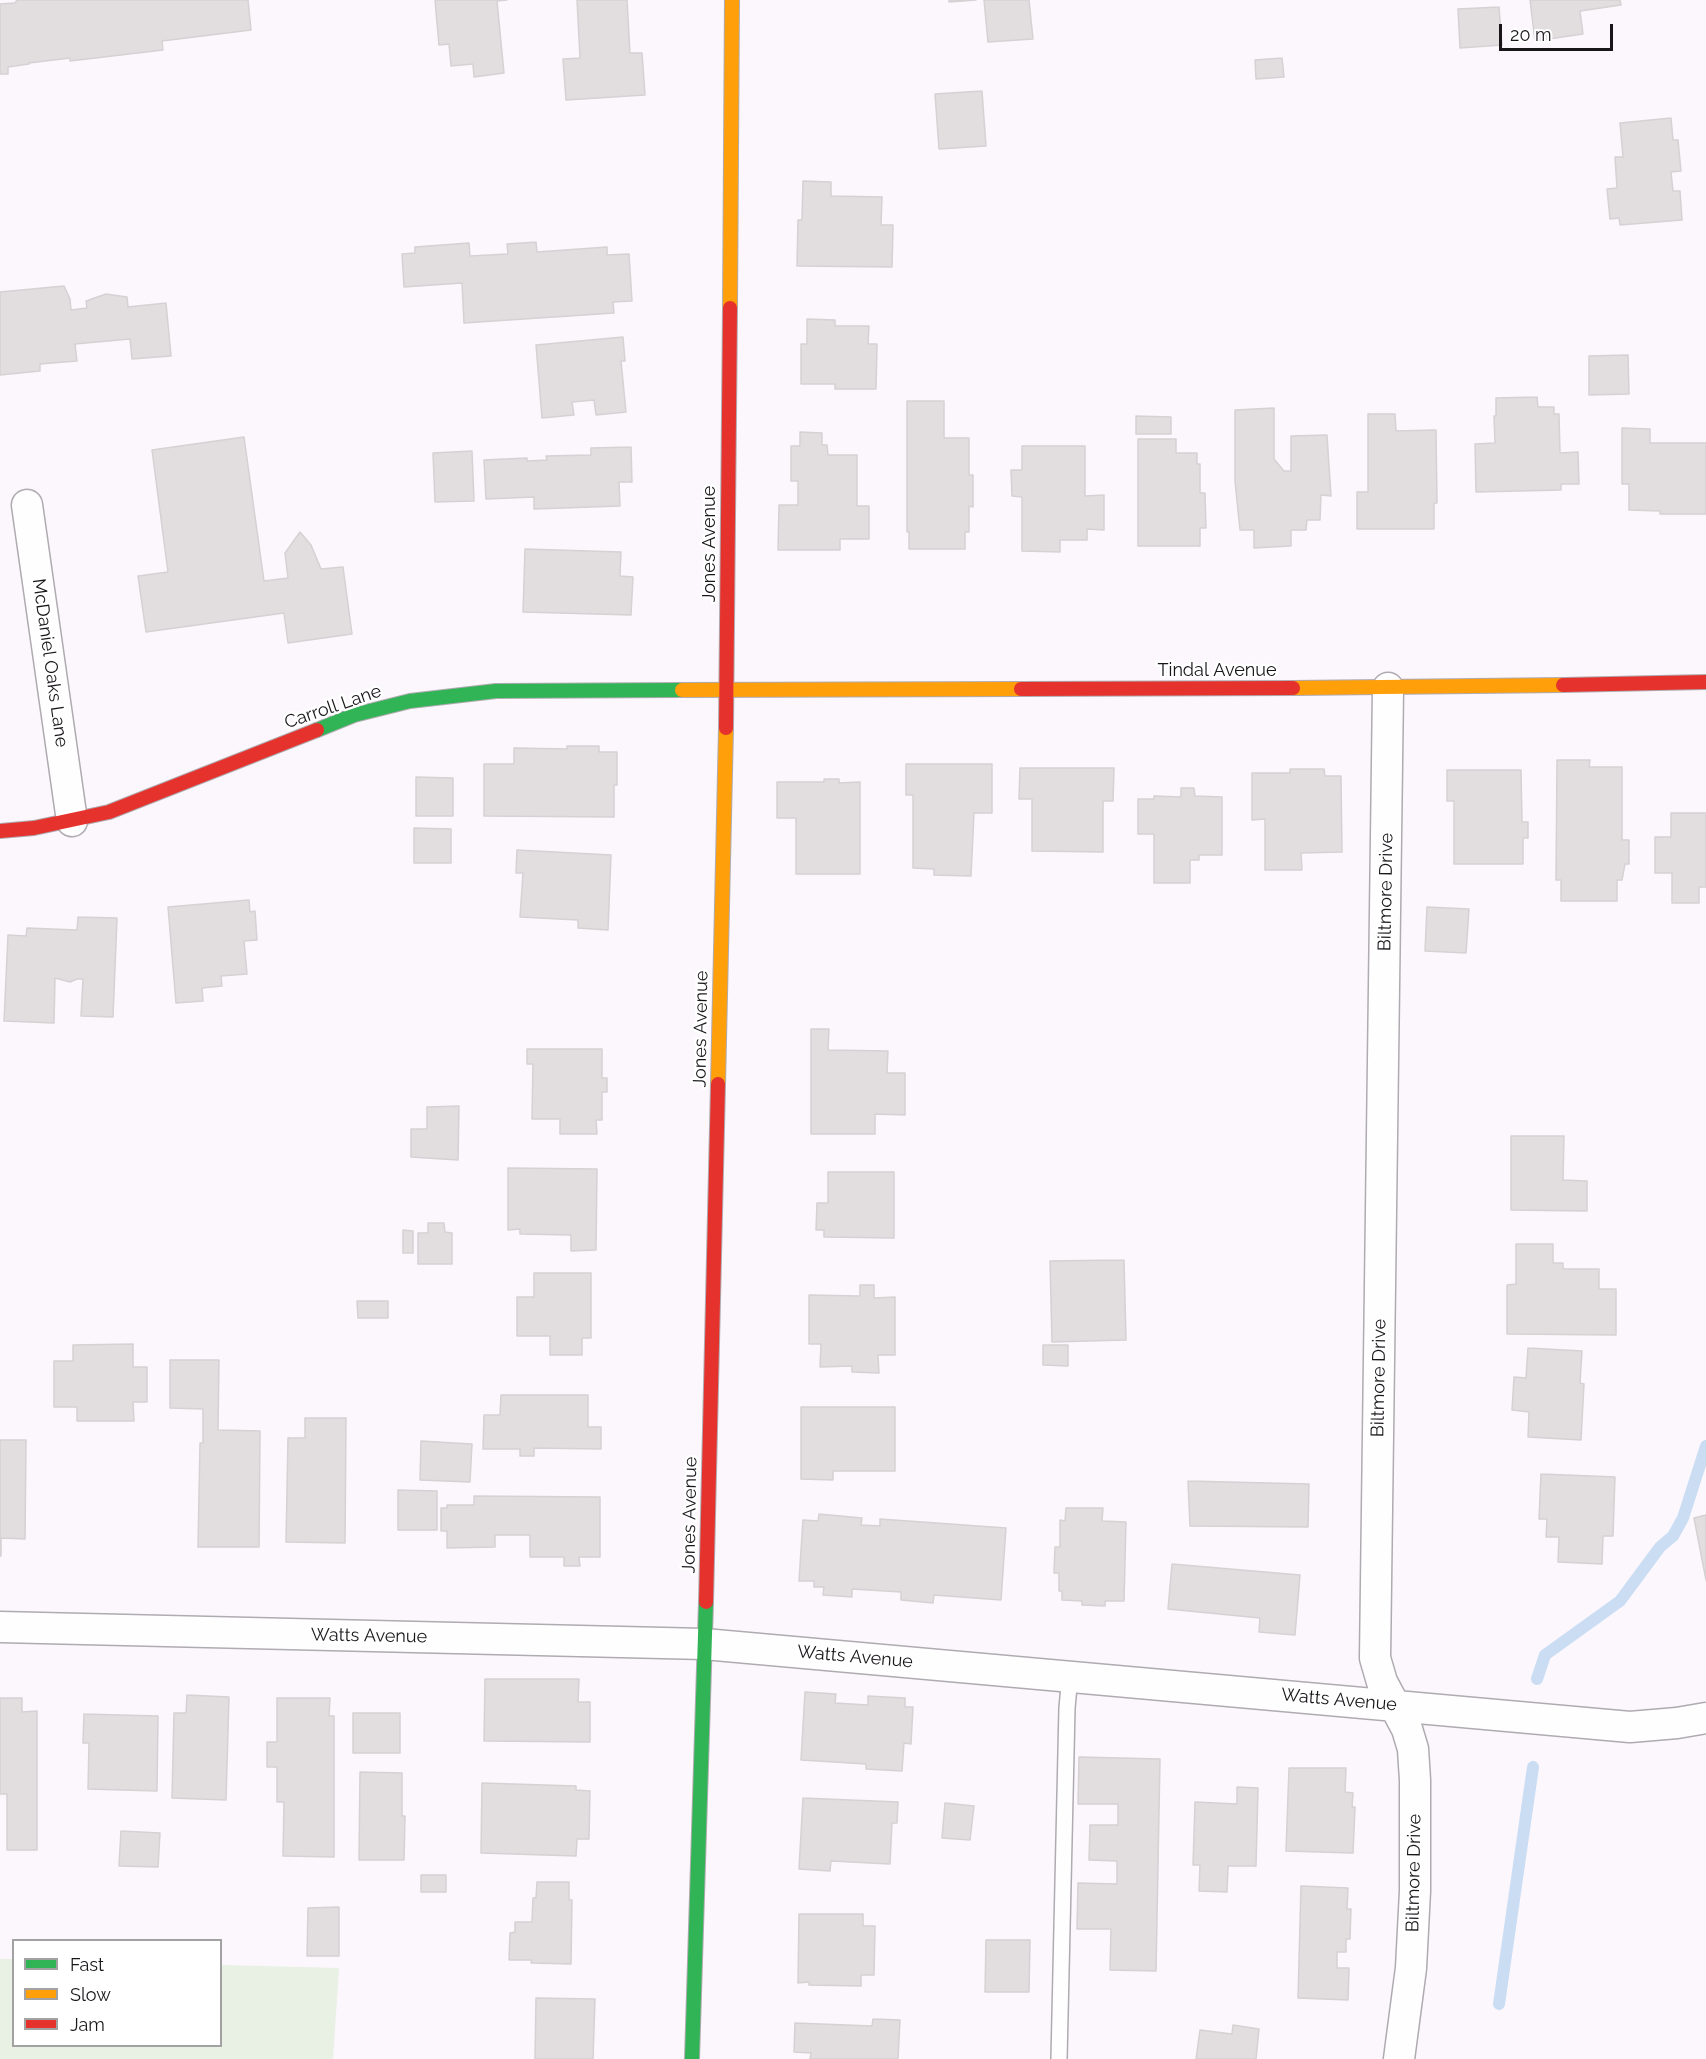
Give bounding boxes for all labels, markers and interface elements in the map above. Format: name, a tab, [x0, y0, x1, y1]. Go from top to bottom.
scale bar	[1502, 12, 1616, 50]
text: 20 m	[1510, 24, 1552, 45]
street label: Jones Avenue	[699, 486, 721, 602]
street label: McDaniel Oaks Lane	[27, 577, 73, 749]
street label: Tindal Avenue	[1157, 660, 1277, 682]
street label: Carroll Lane	[282, 680, 384, 734]
street label: Biltmore Drive	[1374, 833, 1398, 951]
street label: Jones Avenue	[689, 970, 713, 1088]
street label: Biltmore Drive	[1367, 1319, 1391, 1437]
street label: Jones Avenue	[678, 1456, 702, 1574]
street label: Watts Avenue	[311, 1624, 427, 1648]
street label: Watts Avenue	[796, 1641, 914, 1673]
street label: Watts Avenue	[1280, 1684, 1398, 1716]
street label: Biltmore Drive	[1402, 1814, 1426, 1932]
legend	[12, 1939, 222, 2047]
text: Fast	[70, 1954, 104, 1975]
text: Slow	[70, 1984, 111, 2005]
text: Jam	[70, 2014, 105, 2035]

